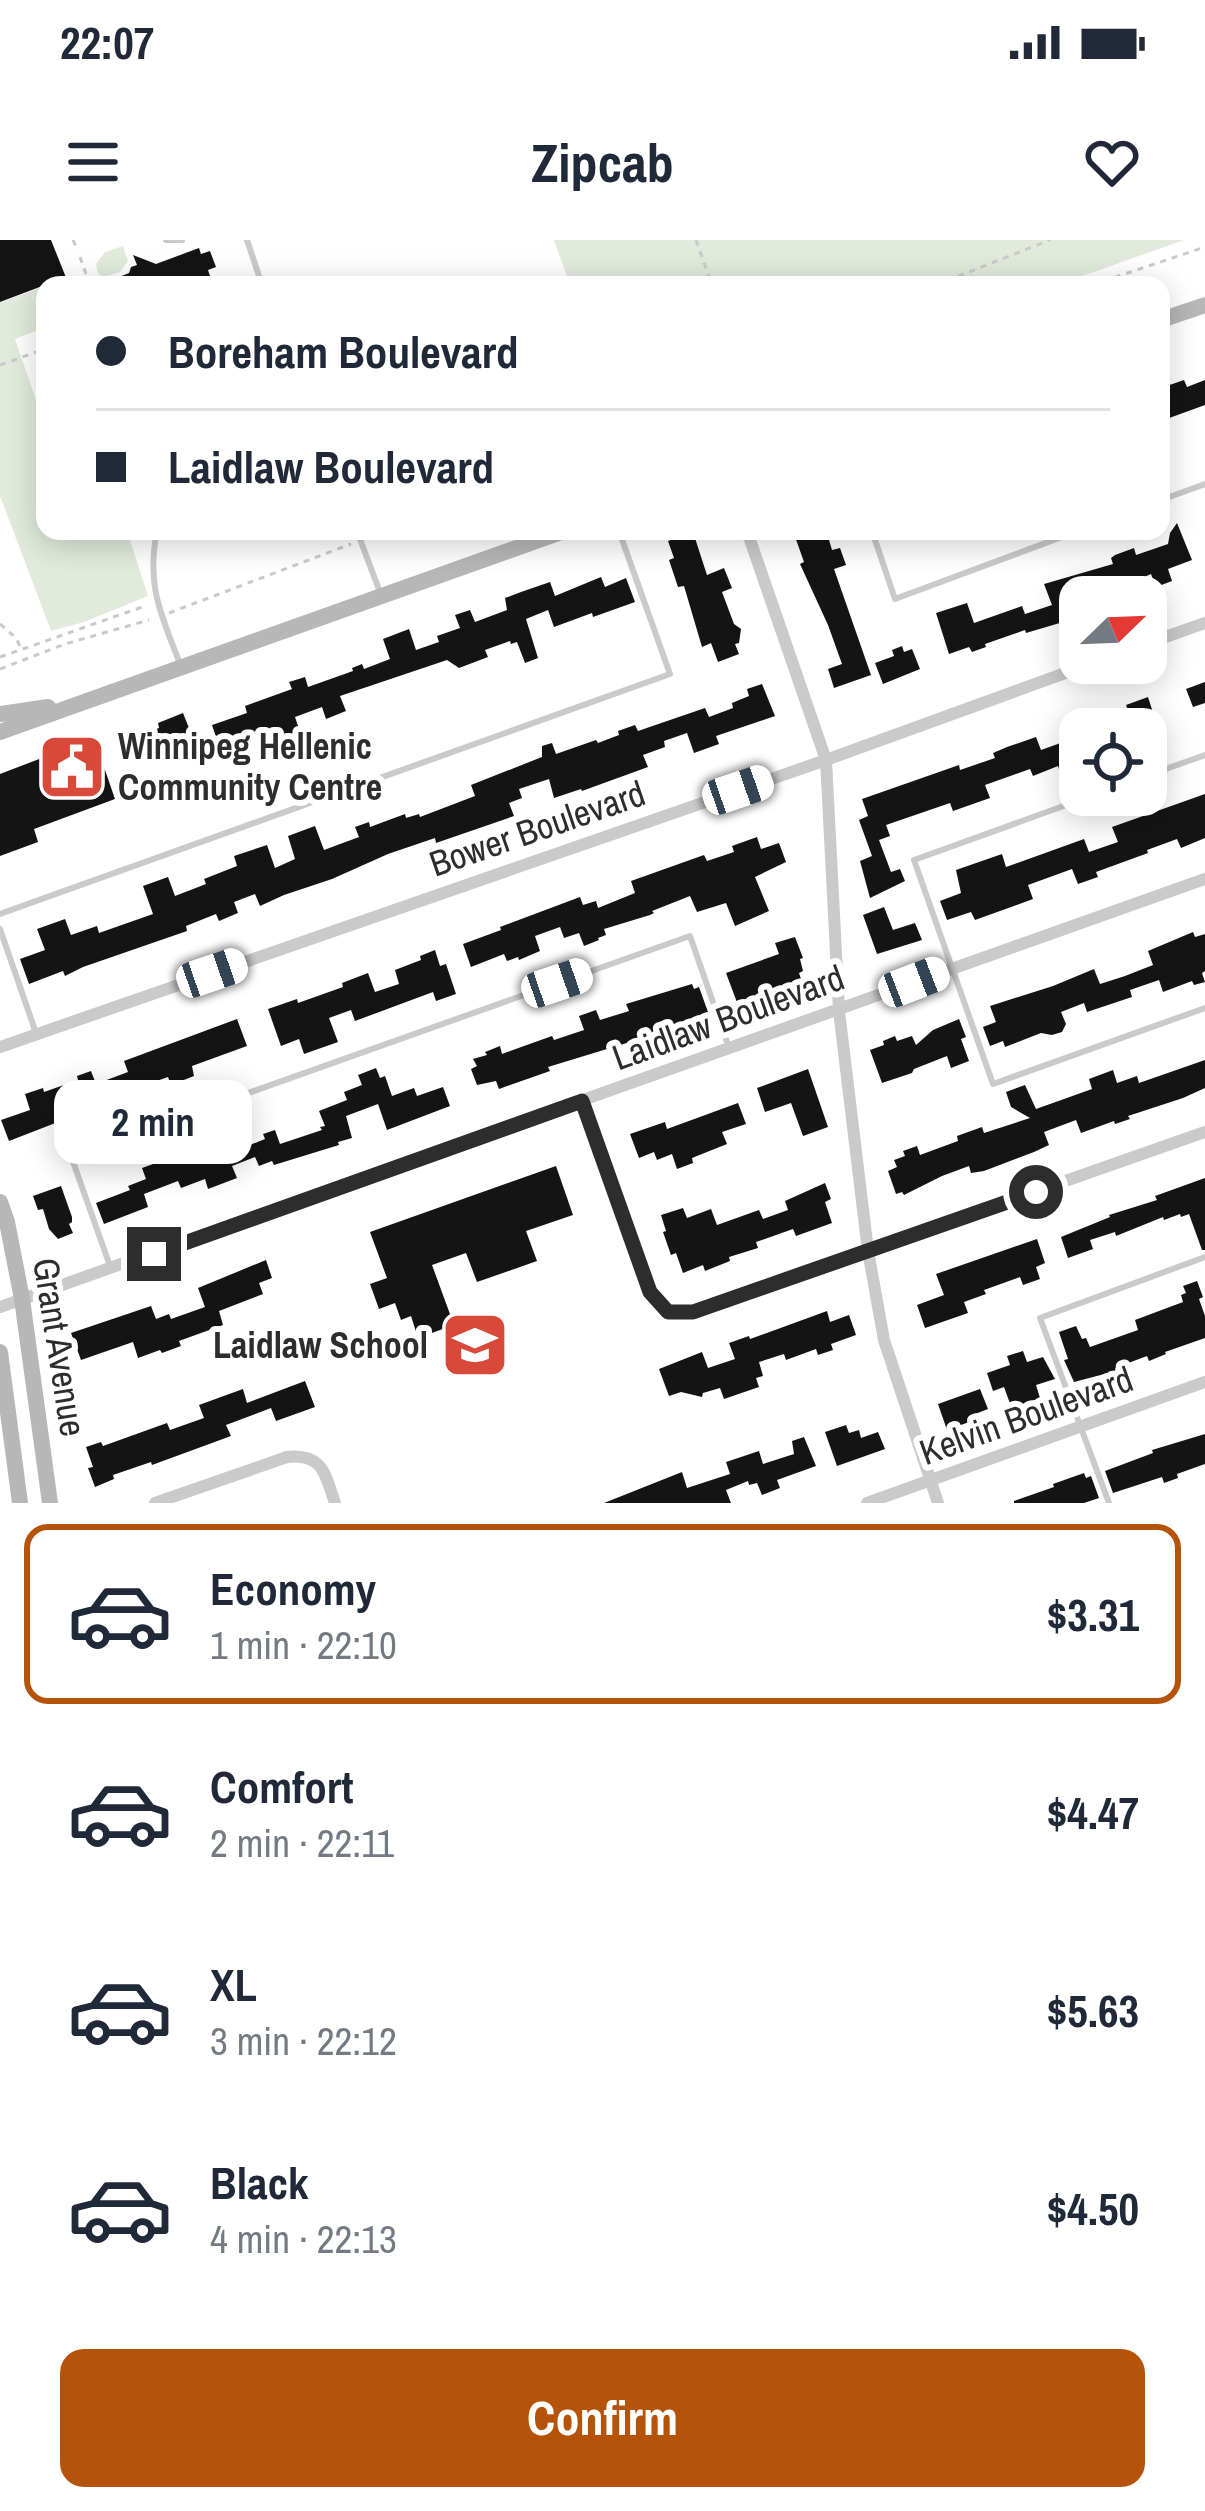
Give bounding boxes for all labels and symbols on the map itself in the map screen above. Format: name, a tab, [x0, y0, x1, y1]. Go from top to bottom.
north arrow	[1059, 576, 1167, 684]
place label: Winnipeg Hellenic Community Centre	[118, 722, 382, 811]
public building icon: Winnipeg Hellenic Community Centre	[37, 732, 107, 802]
car	[698, 761, 778, 819]
street label: Bower Boulevard	[423, 769, 651, 887]
car	[172, 944, 252, 1002]
car	[874, 952, 954, 1012]
street label: Laidlaw Boulevard	[606, 953, 850, 1081]
car	[517, 954, 597, 1012]
callout: 2 min	[55, 1080, 253, 1164]
route start	[1009, 1165, 1063, 1219]
route end	[127, 1227, 181, 1281]
street label: Grant Avenue	[22, 1254, 98, 1440]
school or university icon: Laidlaw School	[440, 1310, 510, 1380]
place label: Laidlaw School	[213, 1321, 428, 1369]
street label: Kelvin Boulevard	[913, 1354, 1139, 1476]

